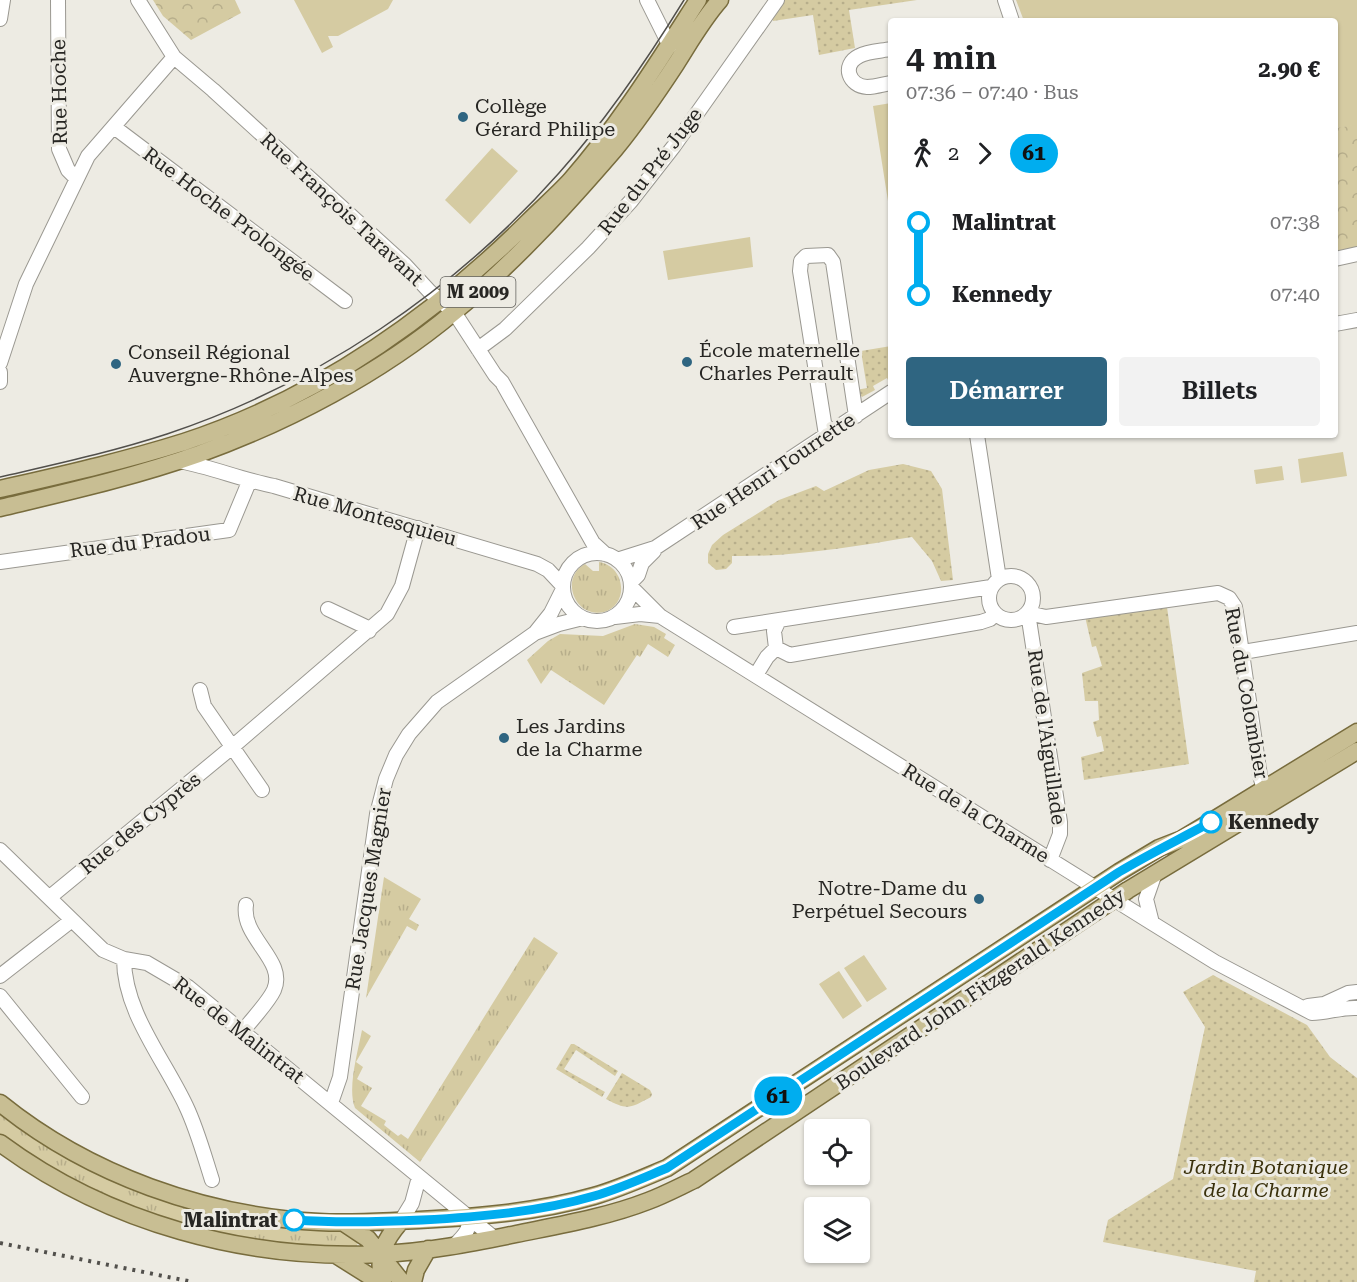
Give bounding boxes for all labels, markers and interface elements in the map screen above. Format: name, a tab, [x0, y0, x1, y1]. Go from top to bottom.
text: 4 min	[906, 38, 997, 77]
street label: Rue Hoche	[46, 39, 72, 145]
text: 2.90 €	[1258, 57, 1320, 82]
text: 07:36 – 07:40 · Bus	[906, 80, 1078, 104]
place label: Collège Gérard Philipe	[475, 94, 615, 141]
street label: Rue du Pré Juge	[593, 103, 707, 239]
marker: Collège Gérard Philipe	[456, 110, 470, 124]
street label: Rue François Taravant	[256, 127, 429, 291]
icon: walk	[906, 137, 939, 170]
icon: forward	[968, 137, 1001, 170]
text: 2	[948, 141, 959, 165]
text: 61	[1022, 141, 1046, 165]
street label: Rue Hoche Prolongée	[139, 142, 319, 286]
text: Malintrat	[952, 210, 1056, 235]
text: 07:38	[1270, 210, 1320, 234]
road number: M 2009	[440, 277, 516, 307]
text: Kennedy	[952, 282, 1052, 307]
text: 07:40	[1270, 282, 1320, 306]
place label: École maternelle Charles Perrault	[699, 338, 860, 385]
place label: Conseil Régional Auvergne-Rhône-Alpes	[128, 340, 353, 387]
marker: École maternelle Charles Perrault	[680, 355, 694, 369]
marker: Conseil Régional Auvergne-Rhône-Alpes	[109, 357, 123, 371]
button: Démarrer	[906, 357, 1107, 426]
button: Billets	[1119, 357, 1320, 426]
street label: Rue Henri Tourrette	[687, 407, 859, 535]
street label: Rue Montesquieu	[291, 481, 460, 551]
street label: Rue du Pradou	[68, 521, 212, 563]
street label: Rue du Colombier	[1220, 605, 1274, 781]
street label: Rue de l'Aiguillade	[1023, 648, 1071, 826]
place label: Les Jardins de la Charme	[516, 714, 642, 761]
marker: Les Jardins de la Charme	[497, 731, 511, 745]
street label: Rue de la Charme	[898, 758, 1054, 868]
street label: Rue des Cyprès	[75, 767, 205, 879]
street label: Rue Jacques Magnier	[340, 786, 396, 992]
place label: Kennedy	[1228, 810, 1319, 834]
marker: Kennedy	[1200, 811, 1222, 833]
place label: Notre-Dame du Perpétuel Secours	[792, 876, 968, 923]
street label: Boulevard John Fitzgerald Kennedy	[831, 883, 1130, 1095]
marker: Notre-Dame du Perpétuel Secours	[972, 892, 986, 906]
street label: Rue de Malintrat	[169, 971, 310, 1089]
line badge: 61	[751, 1076, 805, 1116]
text: 61	[766, 1084, 790, 1108]
map controls	[804, 1119, 870, 1263]
button: locate	[804, 1119, 870, 1185]
park label: Jardin Botanique de la Charme	[1183, 1155, 1348, 1202]
button: layers	[804, 1197, 870, 1263]
place label: Malintrat	[184, 1208, 278, 1232]
marker: Malintrat	[283, 1209, 305, 1231]

